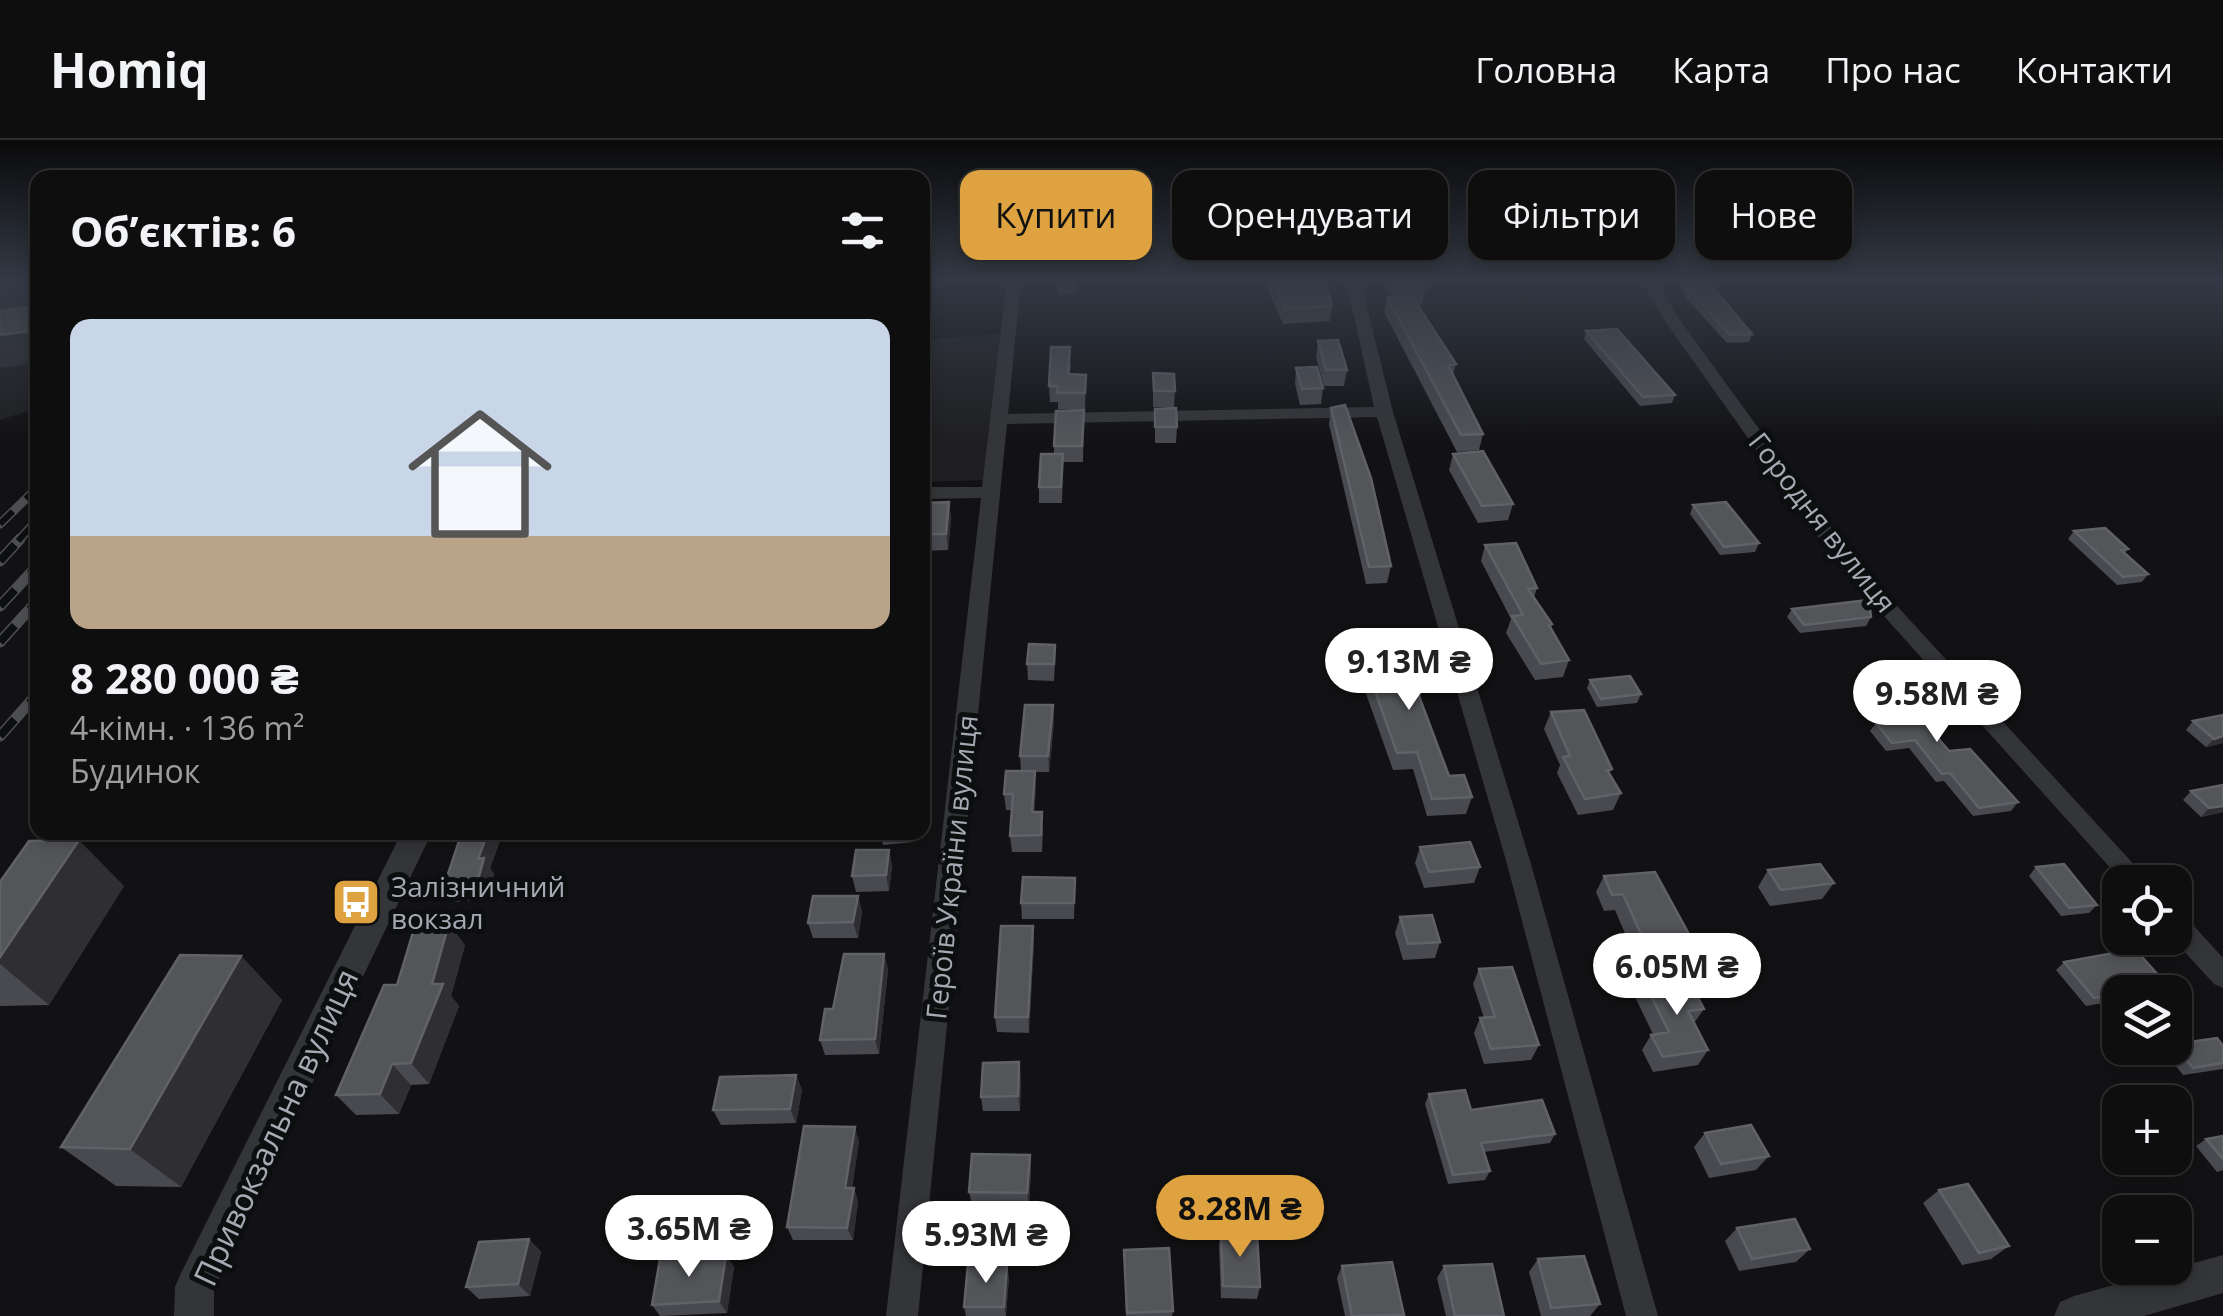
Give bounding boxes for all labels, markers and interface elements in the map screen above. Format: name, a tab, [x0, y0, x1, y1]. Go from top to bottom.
text: Homiq	[50, 37, 209, 102]
text: Головна	[1475, 46, 1617, 93]
text: Карта	[1672, 46, 1770, 93]
text: Про нас	[1825, 46, 1961, 93]
text: Контакти	[2016, 46, 2173, 93]
chip: Купити	[960, 170, 1152, 260]
chip: Орендувати	[1172, 170, 1448, 260]
chip: Фільтри	[1468, 170, 1675, 260]
chip: Нове	[1695, 170, 1852, 260]
text: Об’єктів: 6	[70, 202, 296, 259]
icon: filters	[835, 203, 890, 258]
icon: home	[390, 384, 570, 564]
street label: Городня вулиця	[1741, 424, 1905, 620]
pin: 9.13M ₴	[1317, 628, 1501, 713]
text: 9.13M ₴	[1347, 639, 1471, 682]
text: 8 280 000 ₴	[70, 649, 299, 706]
pin: 9.58M ₴	[1845, 660, 2029, 745]
text: 9.58M ₴	[1875, 671, 1999, 714]
text: 4-кімн. · 136 m²	[70, 706, 304, 749]
street label: Героїв України вулиця	[916, 713, 986, 1021]
text: Будинок	[70, 749, 200, 792]
map controls	[2102, 865, 2192, 1285]
button: locate	[2102, 865, 2192, 955]
place label: Залізничний вокзал	[391, 867, 565, 937]
bus stop icon: Залізничний вокзал	[330, 876, 382, 928]
pin: 6.05M ₴	[1585, 933, 1769, 1018]
text: 6.05M ₴	[1615, 944, 1739, 987]
street label: Привокзальна вулиця	[183, 962, 367, 1292]
button: layers	[2102, 975, 2192, 1065]
button: +	[2102, 1085, 2192, 1175]
pin: 8.28M ₴	[1148, 1175, 1332, 1260]
text: 8.28M ₴	[1178, 1186, 1302, 1229]
pin: 3.65M ₴	[597, 1195, 781, 1280]
button: −	[2102, 1195, 2192, 1285]
pin: 5.93M ₴	[894, 1201, 1078, 1286]
text: 3.65M ₴	[627, 1206, 751, 1249]
text: 5.93M ₴	[924, 1212, 1048, 1255]

